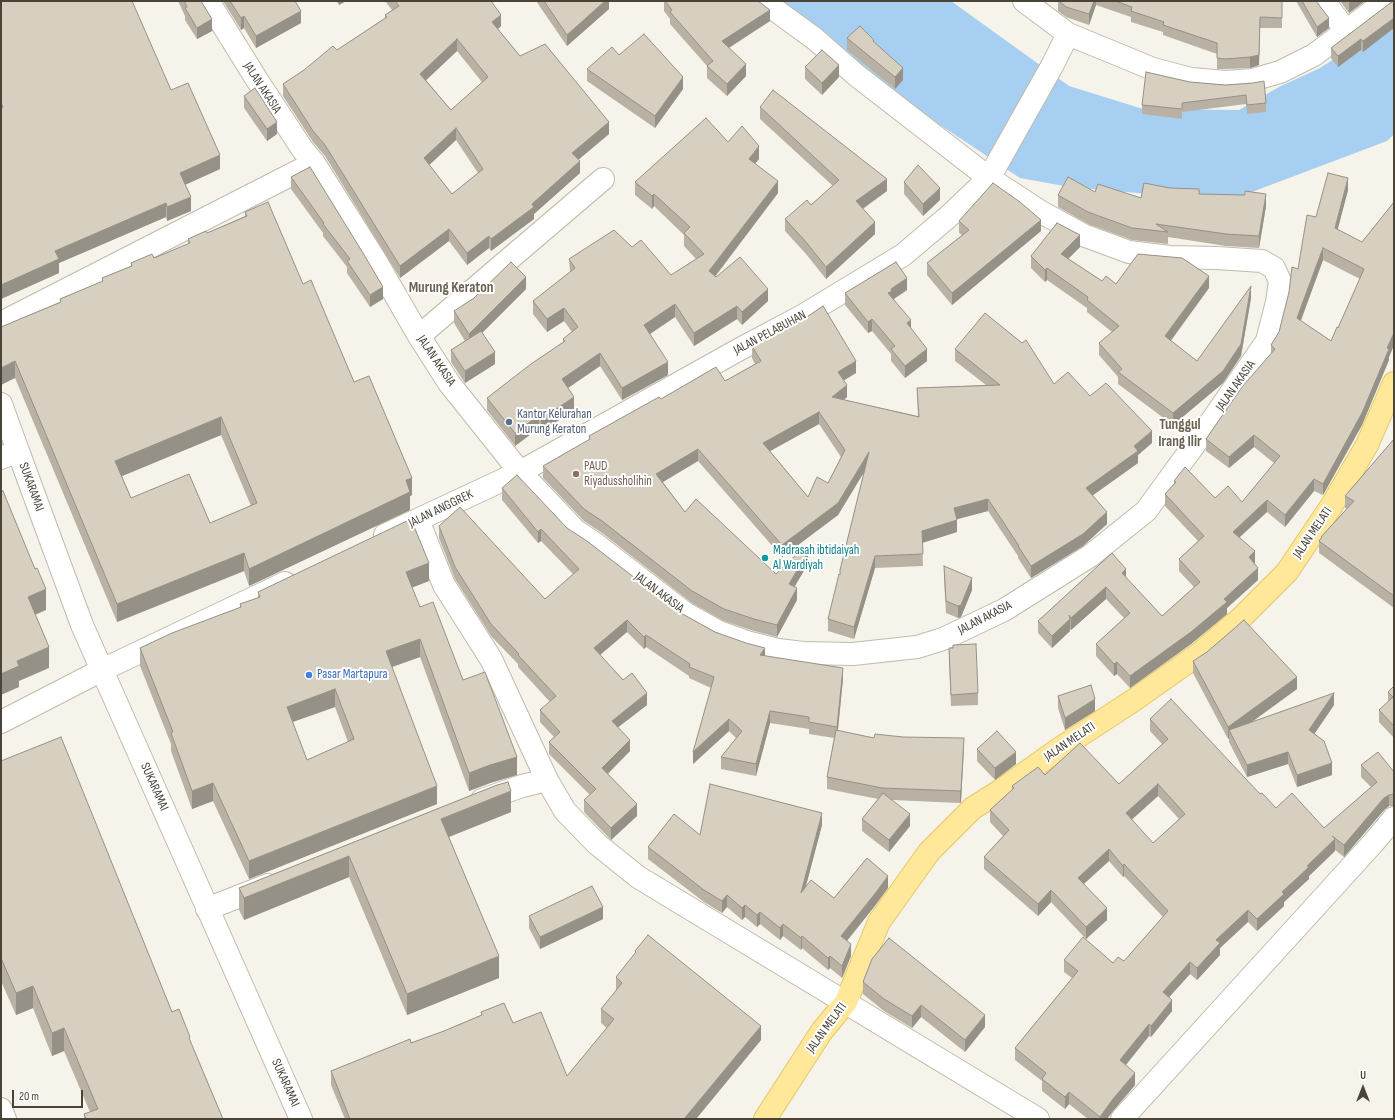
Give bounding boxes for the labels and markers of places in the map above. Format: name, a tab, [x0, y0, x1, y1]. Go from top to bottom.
place label: Kantor Kelurahan Murung Keraton	[517, 407, 592, 438]
marker: Kantor Kelurahan Murung Keraton	[504, 417, 514, 427]
place label: PAUD Riyadussholihin	[584, 459, 652, 490]
marker: PAUD Riyadussholihin	[571, 469, 581, 479]
place label: Madrasah ibtidaiyah Al Wardiyah	[773, 543, 859, 574]
marker: Madrasah ibtidaiyah Al Wardiyah	[760, 553, 770, 563]
place label: Pasar Martapura	[317, 667, 388, 683]
marker: Pasar Martapura	[304, 670, 314, 680]

